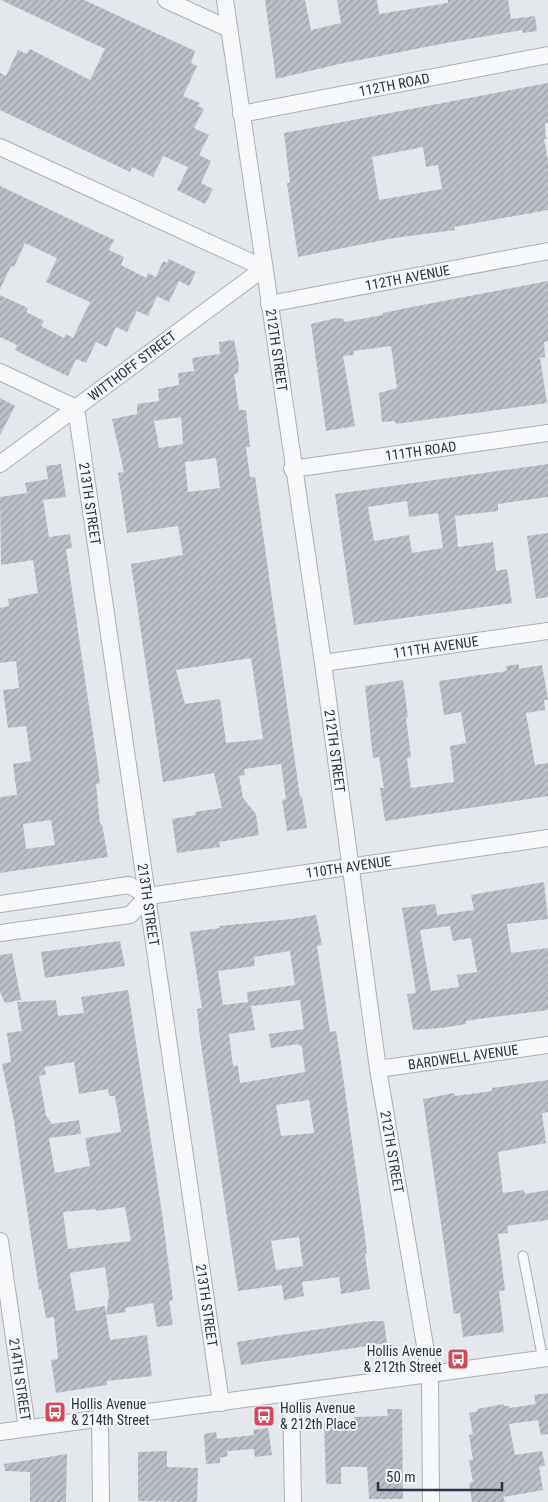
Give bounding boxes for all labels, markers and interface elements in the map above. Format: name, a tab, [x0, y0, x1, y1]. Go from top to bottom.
street label: 112TH ROAD	[357, 70, 431, 99]
street label: 112TH AVENUE	[364, 262, 451, 294]
street label: 212TH STREET	[263, 308, 291, 393]
street label: WITTHOFF STREET	[85, 328, 179, 404]
street label: 111TH ROAD	[384, 438, 457, 464]
street label: 213TH STREET	[76, 462, 104, 546]
street label: 111TH AVENUE	[392, 633, 480, 661]
street label: 212TH STREET	[321, 709, 348, 793]
street label: 110TH AVENUE	[305, 853, 392, 881]
street label: 213TH STREET	[134, 862, 162, 947]
street label: BARDWELL AVENUE	[407, 1041, 519, 1073]
street label: 212TH STREET	[377, 1109, 407, 1194]
street label: 213TH STREET	[193, 1263, 221, 1348]
street label: 214TH STREET	[6, 1337, 34, 1422]
place label: Hollis Avenue & 212th Street	[364, 1343, 442, 1375]
bus stop icon: Hollis Avenue & 212th Street	[446, 1347, 470, 1371]
place label: Hollis Avenue & 214th Street	[71, 1396, 149, 1428]
bus stop icon: Hollis Avenue & 214th Street	[43, 1400, 67, 1424]
place label: Hollis Avenue & 212th Place	[280, 1400, 357, 1432]
bus stop icon: Hollis Avenue & 212th Place	[252, 1404, 276, 1428]
scale bar	[378, 1460, 502, 1492]
text: 50 m	[386, 1468, 416, 1486]

